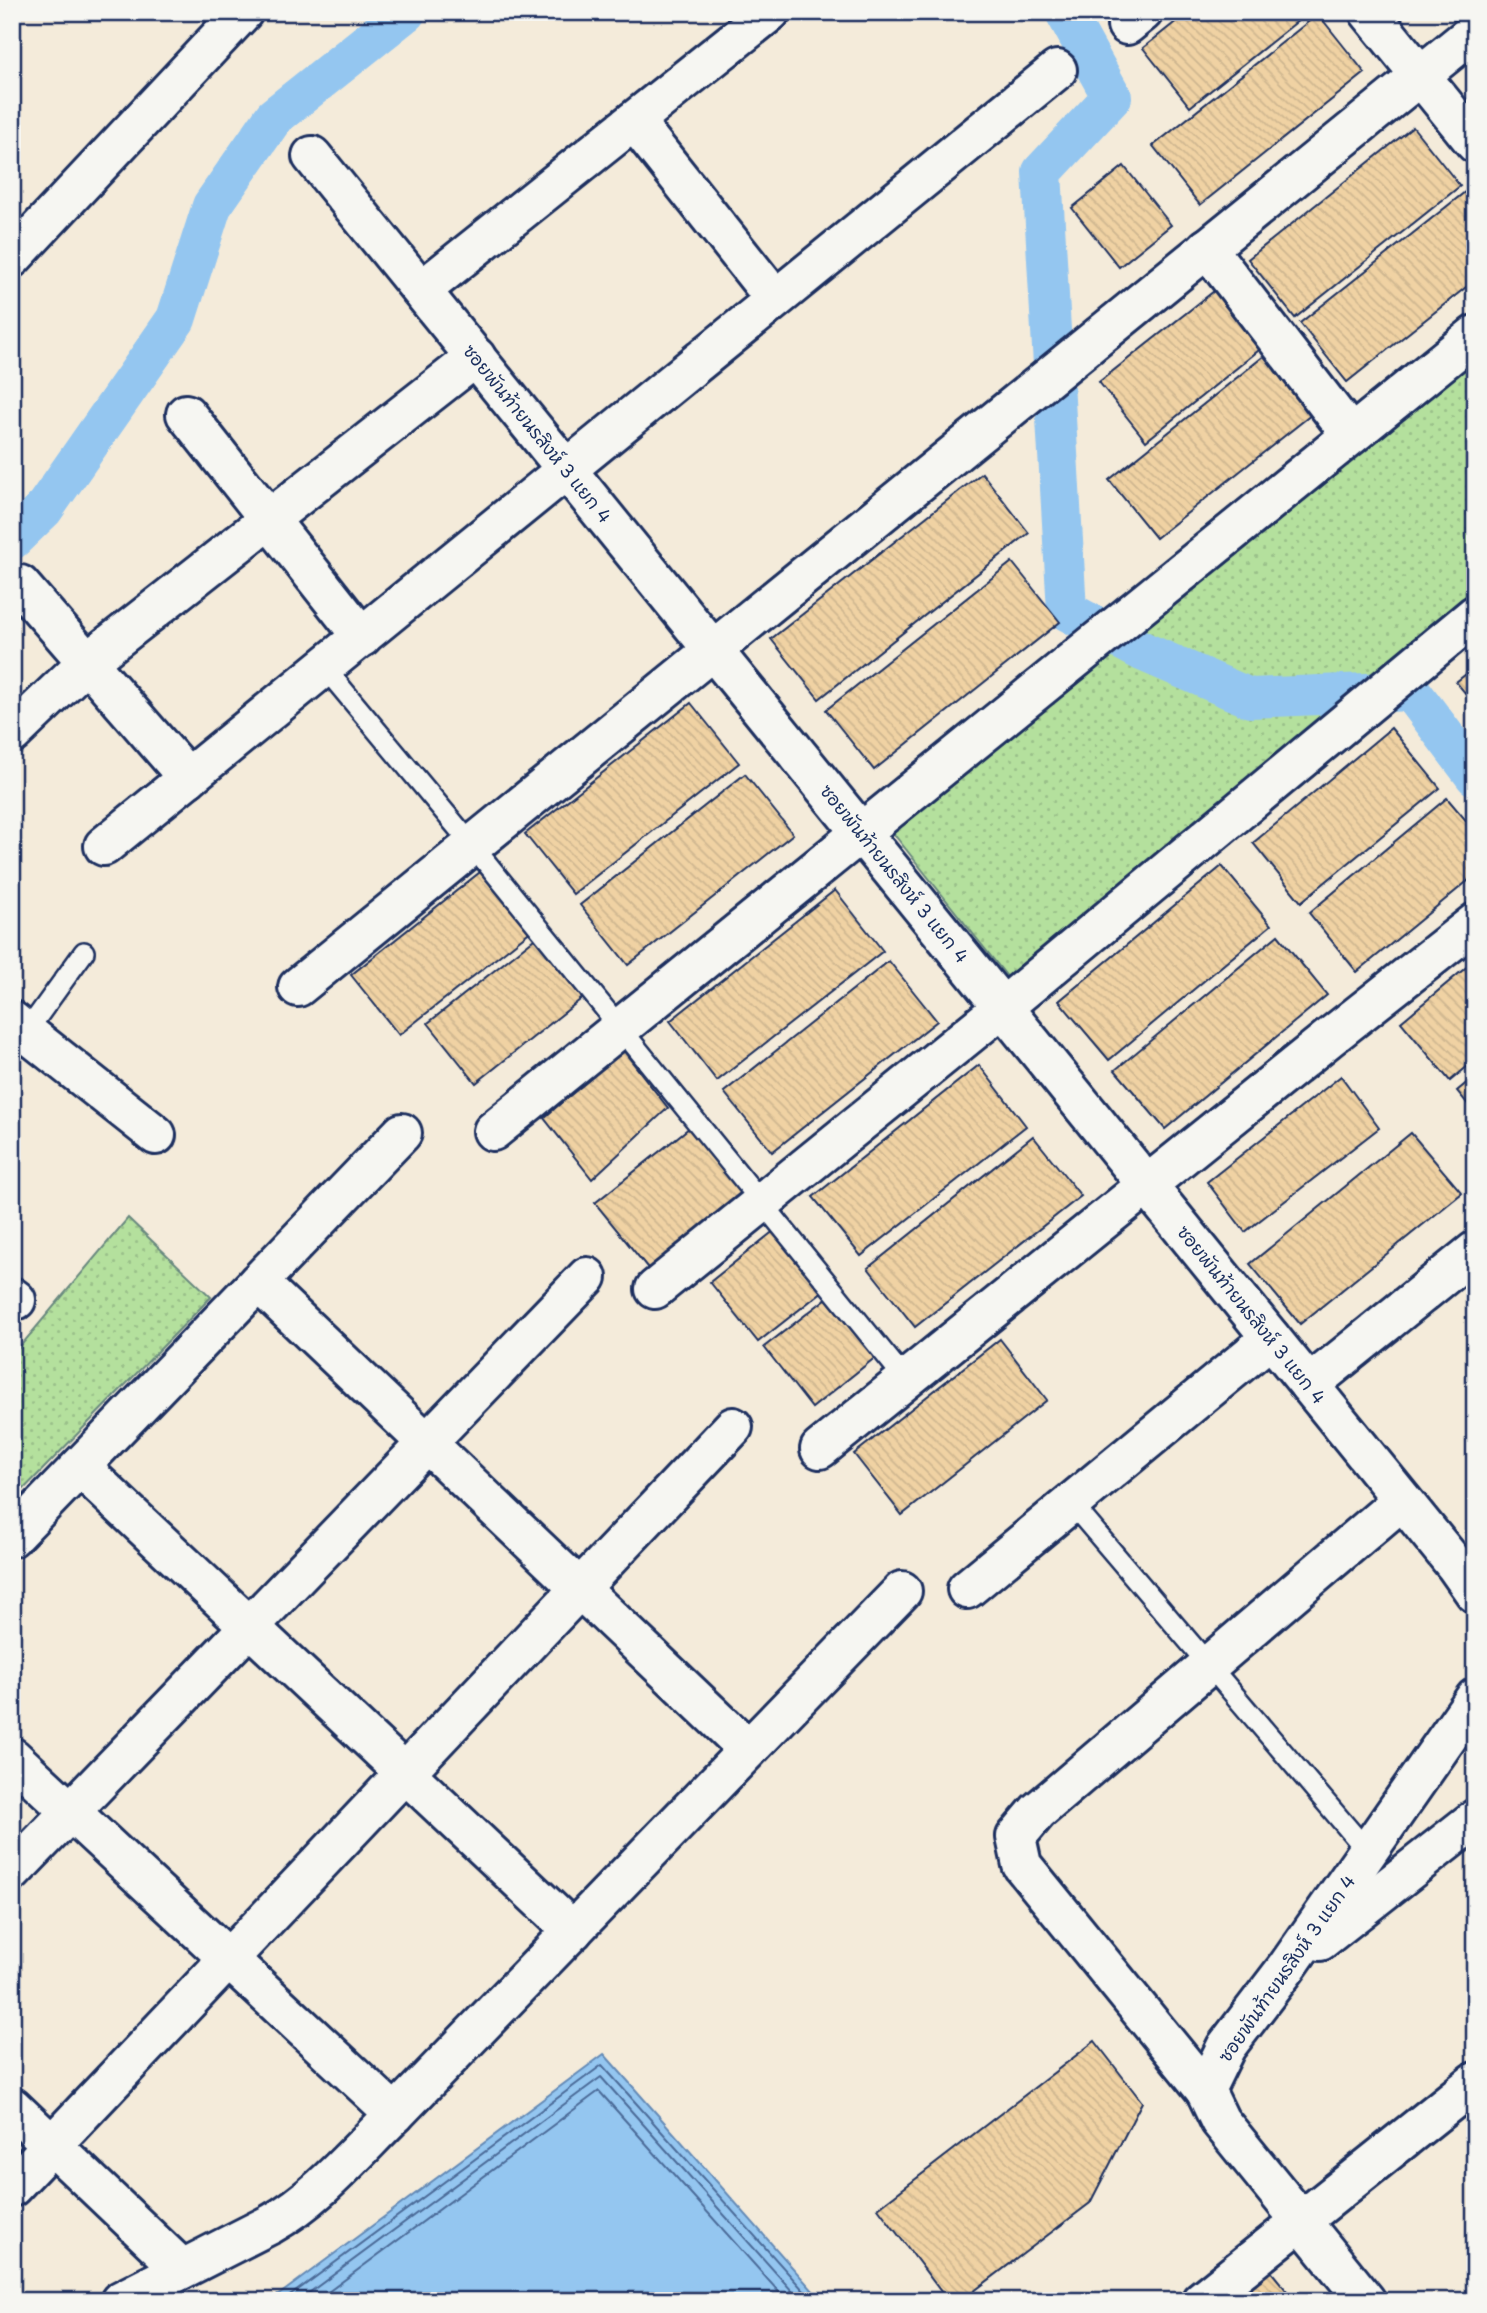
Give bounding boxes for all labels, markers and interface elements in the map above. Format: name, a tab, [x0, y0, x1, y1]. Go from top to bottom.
street label: ซอยพันท้ายนรสิงห์ 3 แยก 4	[457, 338, 619, 528]
street label: ซอยพันท้ายนรสิงห์ 3 แยก 4	[814, 778, 976, 968]
street label: ซอยพันท้ายนรสิงห์ 3 แยก 4	[1171, 1219, 1333, 1409]
street label: ซอยพันท้ายนรสิงห์ 3 แยก 4	[1211, 1869, 1361, 2067]

